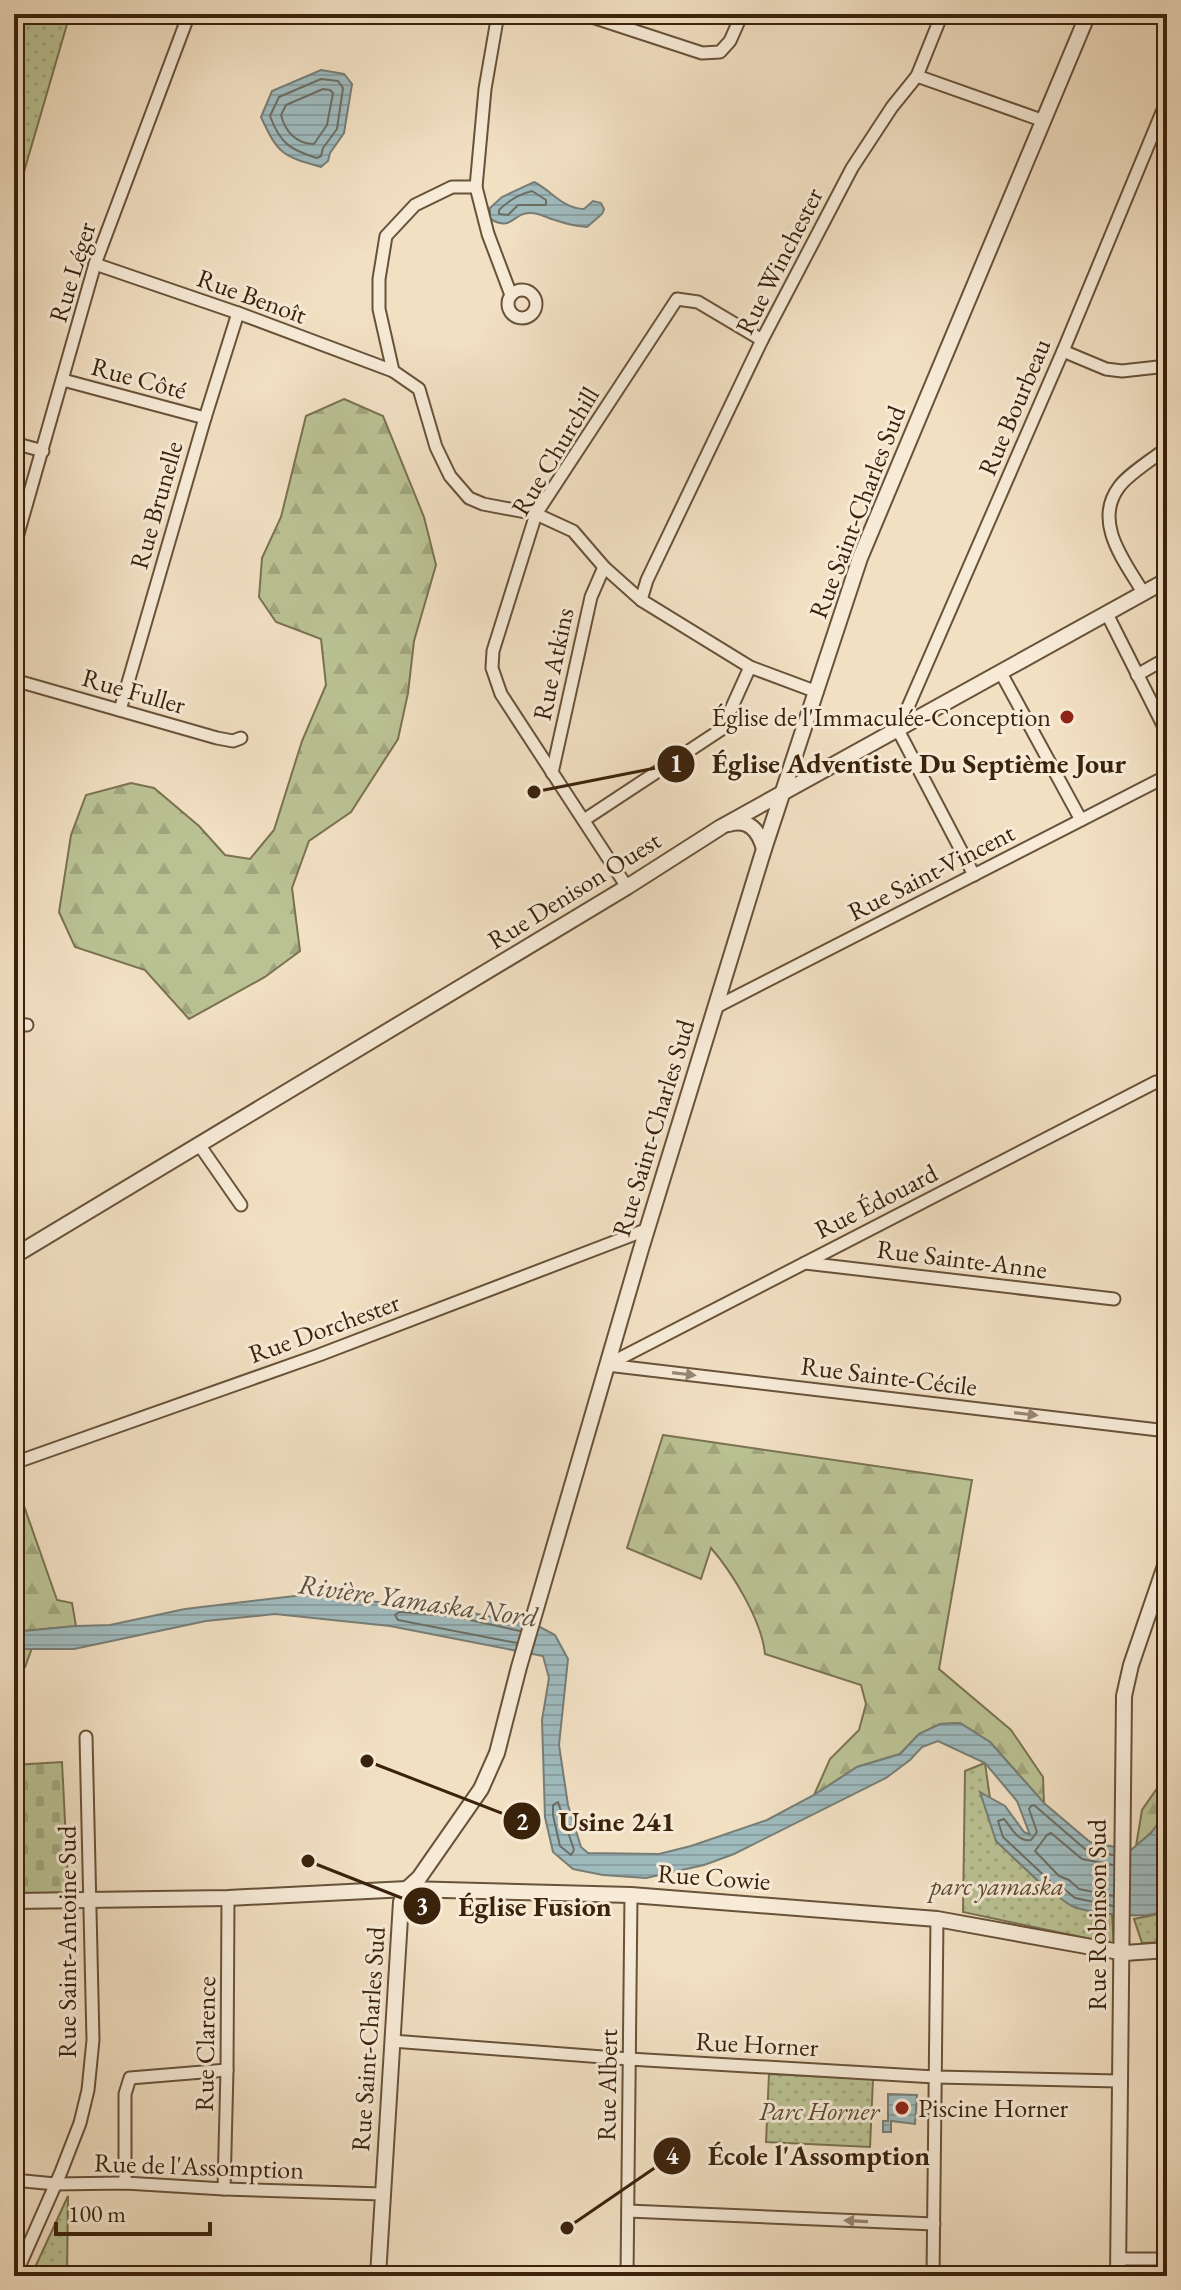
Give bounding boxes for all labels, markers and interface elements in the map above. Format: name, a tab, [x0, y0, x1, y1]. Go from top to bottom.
street label: Rue Winchester	[727, 182, 831, 340]
street label: Rue Léger	[41, 217, 103, 326]
street label: Rue Benoît	[193, 261, 311, 331]
street label: Rue Bourbeau	[970, 333, 1058, 481]
street label: Rue Côté	[88, 349, 190, 407]
street label: Rue Churchill	[503, 380, 607, 522]
street label: Rue Saint-Charles Sud	[801, 400, 914, 623]
street label: Rue Brunelle	[122, 437, 190, 573]
street label: Rue Atkins	[524, 604, 582, 724]
street label: Rue Fuller	[78, 660, 190, 722]
place label: Église de l'Immaculée-Conception	[712, 700, 1051, 734]
marker: Église de l'Immaculée-Conception	[1058, 708, 1076, 726]
callout: Église Adventiste Du Septième Jour	[656, 738, 1142, 790]
text: Église Adventiste Du Septième Jour	[712, 745, 1127, 781]
text: 1	[670, 748, 682, 779]
street label: Rue Saint-Vincent	[842, 815, 1020, 929]
street label: Rue Denison Ouest	[481, 823, 667, 957]
street label: Rue Saint-Charles Sud	[604, 1015, 702, 1241]
street label: Rue Édouard	[809, 1155, 944, 1246]
street label: Rue Sainte-Anne	[875, 1232, 1049, 1286]
street label: Rue Dorchester	[244, 1285, 404, 1371]
street label: Rue Sainte-Cécile	[799, 1348, 979, 1404]
one-way arrow	[672, 1367, 697, 1380]
one-way arrow	[1013, 1408, 1038, 1421]
water label: Rivière Yamaska Nord	[296, 1565, 541, 1635]
callout: Usine 241	[502, 1795, 691, 1847]
text: Usine 241	[559, 1803, 675, 1839]
text: 2	[516, 1806, 529, 1837]
street label: Rue Robinson Sud	[1080, 1818, 1114, 2011]
street label: Rue Saint-Antoine Sud	[50, 1825, 84, 2058]
street label: Rue Cowie	[657, 1856, 771, 1898]
park label: parc yamaska	[926, 1869, 1064, 1903]
callout: Église Fusion	[402, 1880, 627, 1932]
text: Église Fusion	[458, 1888, 612, 1924]
text: 3	[416, 1890, 428, 1921]
street label: Rue Saint-Charles Sud	[343, 1925, 393, 2153]
street label: Rue Clarence	[187, 1976, 223, 2112]
street label: Rue Horner	[695, 2024, 819, 2064]
street label: Rue Albert	[589, 2029, 625, 2141]
place label: Piscine Horner	[918, 2091, 1069, 2125]
park label: Parc Horner	[759, 2094, 880, 2128]
marker: Piscine Horner	[893, 2099, 911, 2117]
callout: École l'Assomption	[652, 2130, 946, 2182]
text: École l'Assomption	[708, 2137, 930, 2173]
text: 4	[666, 2140, 679, 2171]
street label: Rue de l'Assomption	[93, 2145, 305, 2187]
scale bar	[56, 2186, 210, 2236]
text: 100 m	[68, 2198, 126, 2229]
one-way arrow	[843, 2215, 868, 2228]

